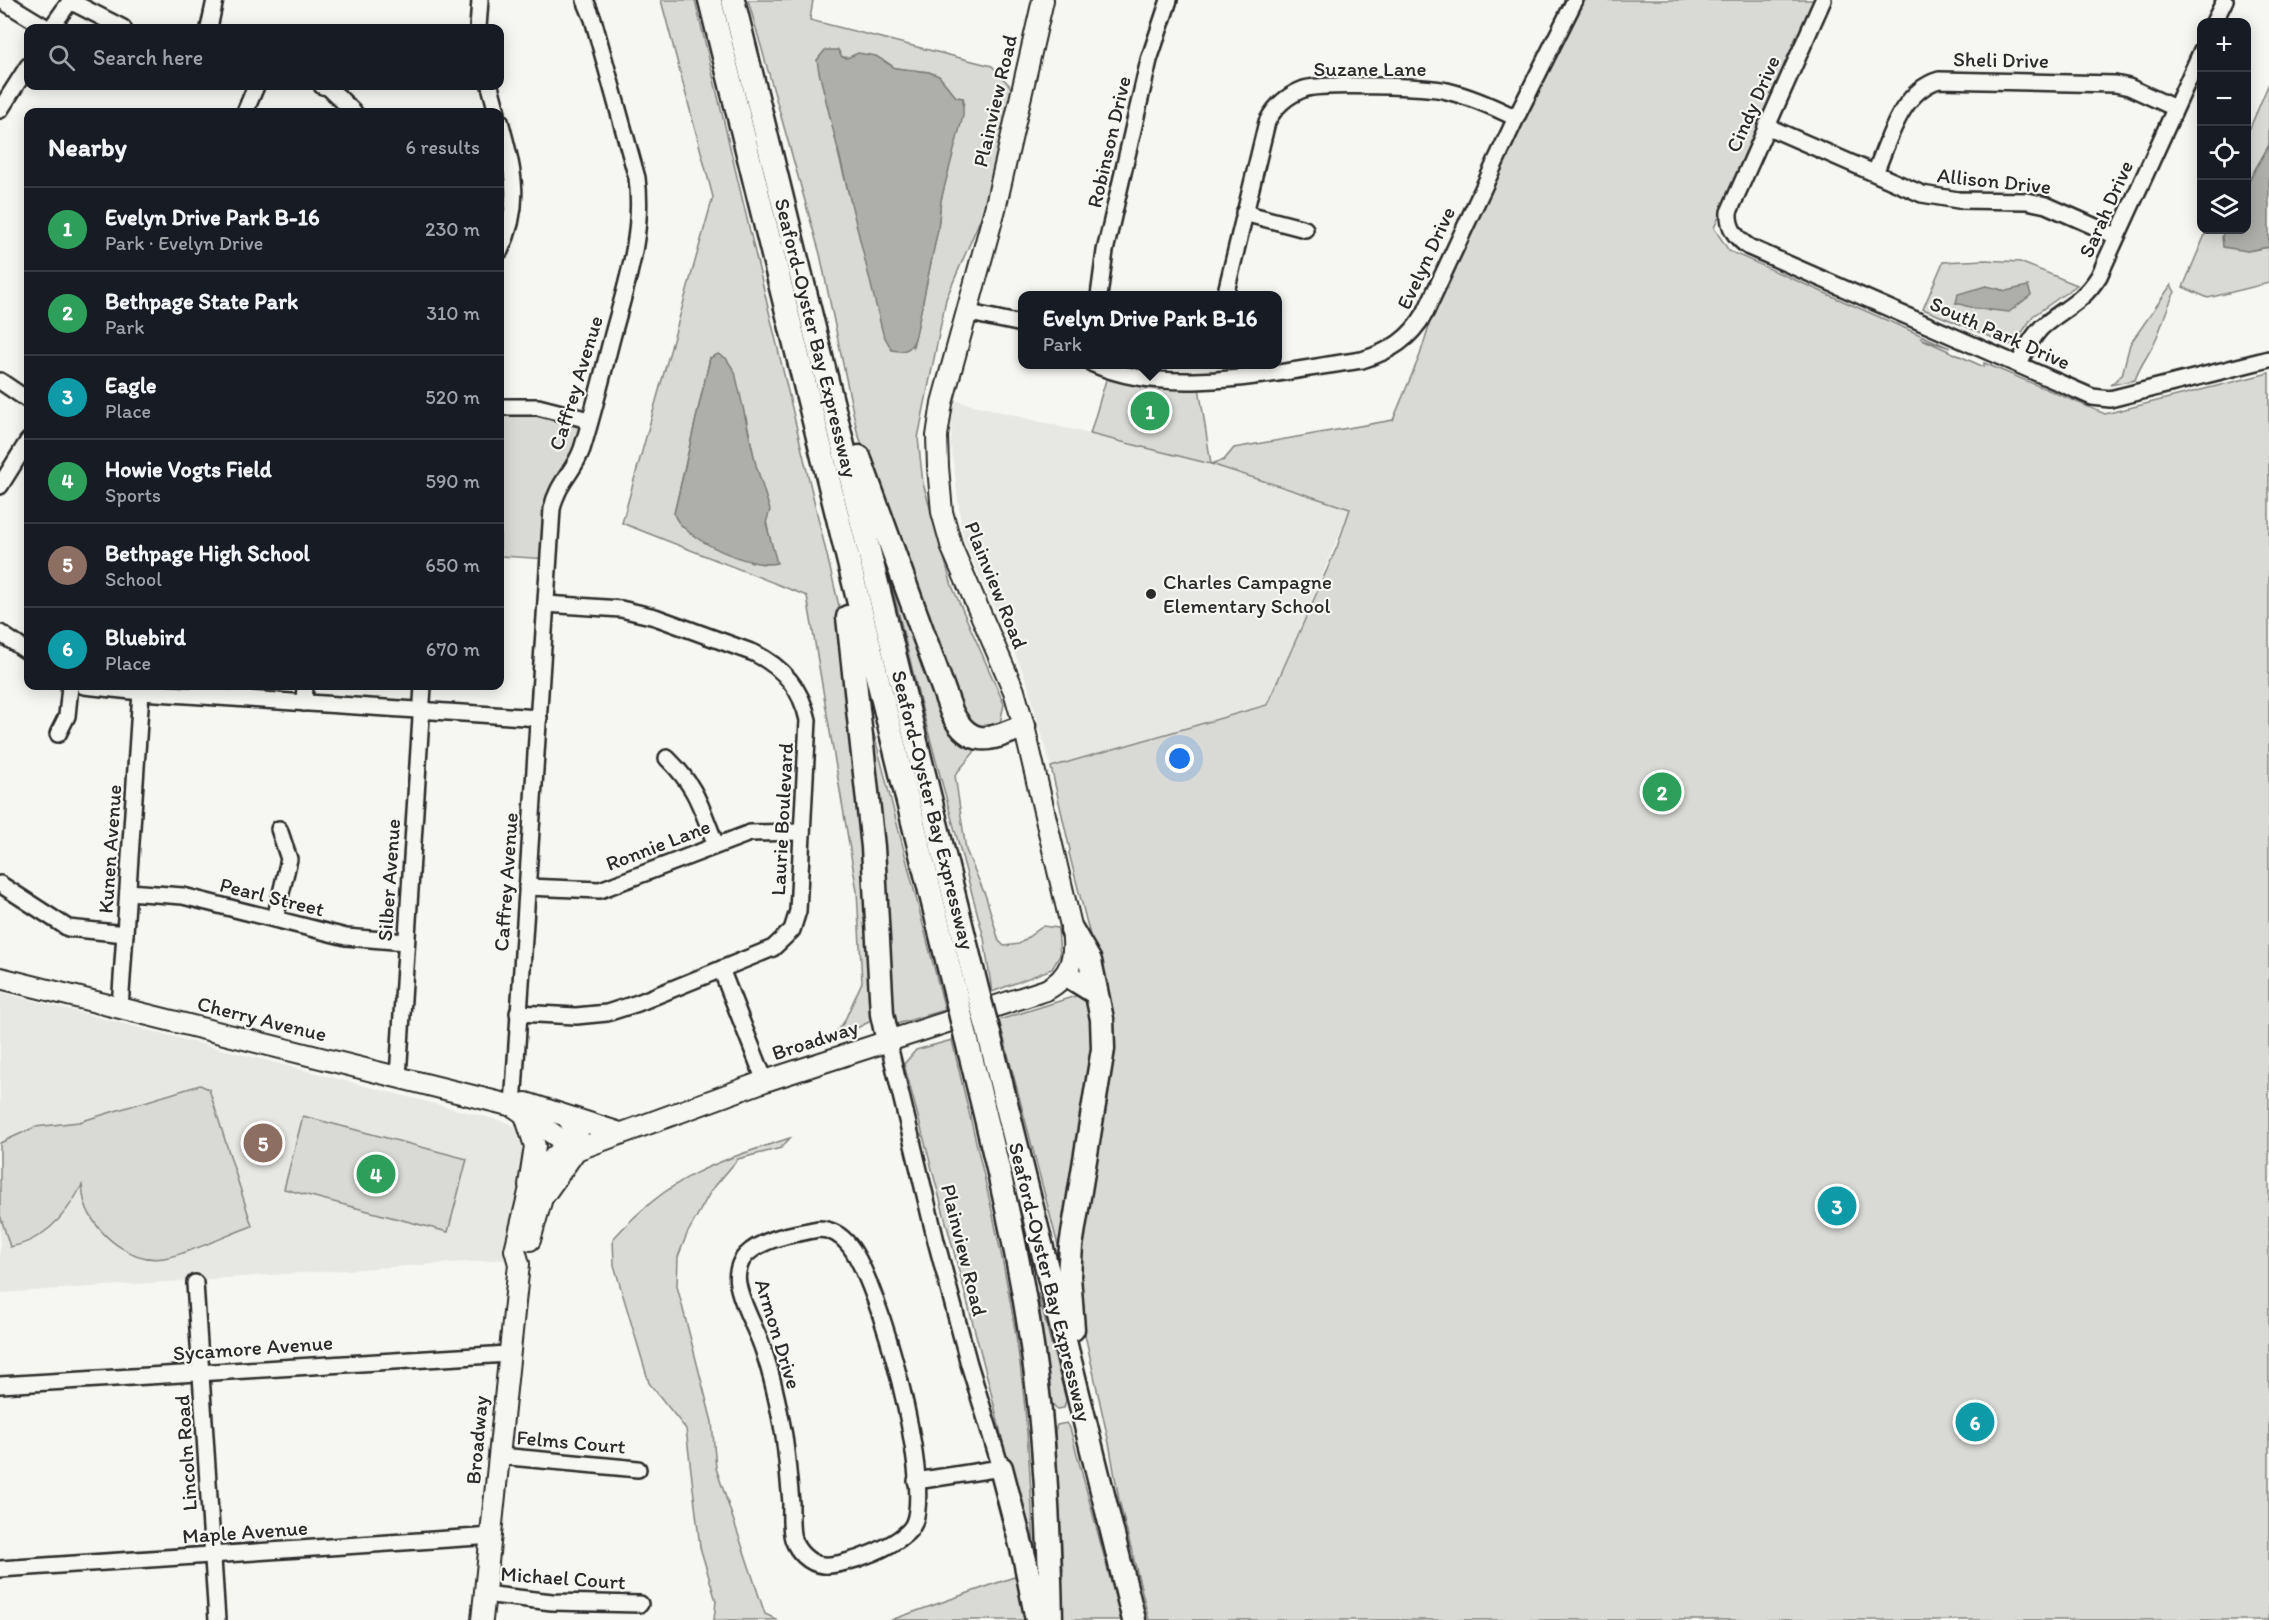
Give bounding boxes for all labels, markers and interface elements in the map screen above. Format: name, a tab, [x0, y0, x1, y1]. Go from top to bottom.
map controls	[2197, 18, 2251, 234]
button: +	[2197, 18, 2251, 72]
search box	[24, 24, 504, 90]
street label: Plainview Road	[967, 32, 1022, 169]
icon: search	[45, 41, 78, 74]
text: Search here	[93, 44, 203, 71]
street label: Sheli Drive	[1953, 46, 2049, 73]
street label: Cindy Drive	[1720, 51, 1785, 156]
street label: Suzane Lane	[1314, 56, 1426, 81]
button: −	[2197, 72, 2251, 126]
street label: Robinson Drive	[1081, 74, 1136, 210]
button: locate	[2197, 126, 2251, 180]
text: Nearby	[48, 131, 127, 163]
text: 6 results	[406, 135, 480, 159]
street label: Sarah Drive	[2073, 156, 2138, 261]
street label: Allison Drive	[1936, 162, 2052, 199]
button: layers	[2197, 180, 2251, 234]
street label: Seaford-Oyster Bay Expressway	[770, 196, 863, 480]
street label: Evelyn Drive	[1391, 202, 1460, 313]
text: Evelyn Drive Park B-16	[105, 204, 320, 231]
text: 1	[63, 217, 72, 241]
text: 230 m	[425, 217, 480, 241]
text: Park · Evelyn Drive	[105, 231, 263, 255]
text: Bethpage State Park	[105, 288, 298, 315]
street label: South Park Drive	[1926, 290, 2074, 375]
popup	[1018, 291, 1282, 369]
text: 2	[62, 301, 73, 325]
text: 310 m	[426, 301, 480, 325]
text: Evelyn Drive Park B-16	[1043, 305, 1257, 332]
street label: Caffrey Avenue	[543, 313, 608, 453]
text: Park	[105, 315, 144, 339]
text: Park	[1043, 332, 1082, 356]
text: Eagle	[105, 372, 157, 399]
text: 3	[62, 385, 73, 409]
text: 520 m	[425, 385, 480, 409]
pin: 1	[1130, 388, 1170, 434]
text: Place	[105, 399, 151, 423]
text: Howie Vogts Field	[105, 456, 272, 483]
text: 4	[61, 469, 74, 493]
text: 590 m	[425, 469, 480, 493]
text: Sports	[105, 483, 161, 507]
street label: Plainview Road	[960, 518, 1033, 652]
text: Bethpage High School	[105, 540, 310, 567]
text: 5	[62, 553, 73, 577]
text: 650 m	[425, 553, 480, 577]
text: School	[105, 567, 162, 591]
place label: Charles Campagne Elementary School	[1163, 569, 1332, 618]
marker: Charles Campagne Elementary School	[1144, 587, 1158, 601]
text: Bluebird	[105, 624, 186, 651]
text: 6	[62, 637, 73, 661]
text: 670 m	[426, 637, 480, 661]
text: Place	[105, 651, 151, 675]
street label: Seaford-Oyster Bay Expressway	[887, 668, 980, 952]
street label: Laurie Boulevard	[765, 741, 798, 896]
your location	[1165, 744, 1194, 773]
pin: 2	[1642, 770, 1682, 814]
street label: Kunen Avenue	[93, 784, 126, 914]
street label: Caffrey Avenue	[488, 812, 523, 952]
street label: Ronnie Lane	[602, 813, 714, 876]
street label: Silber Avenue	[372, 818, 405, 942]
street label: Pearl Street	[217, 871, 327, 922]
street label: Cherry Avenue	[195, 990, 329, 1047]
street label: Broadway	[769, 1014, 861, 1065]
pin: 5	[244, 1120, 282, 1166]
street label: Seaford-Oyster Bay Expressway	[1004, 1140, 1097, 1424]
pin: 4	[356, 1152, 395, 1196]
street label: Plainview Road	[936, 1181, 993, 1318]
pin: 3	[1818, 1184, 1856, 1228]
street label: Armon Drive	[750, 1276, 807, 1392]
street label: Sycamore Avenue	[172, 1329, 334, 1366]
street label: Lincoln Road	[169, 1394, 202, 1512]
street label: Broadway	[460, 1394, 493, 1486]
pin: 6	[1956, 1400, 1994, 1444]
street label: Felms Court	[516, 1424, 627, 1459]
street label: Maple Avenue	[181, 1515, 309, 1548]
street label: Michael Court	[500, 1561, 627, 1594]

